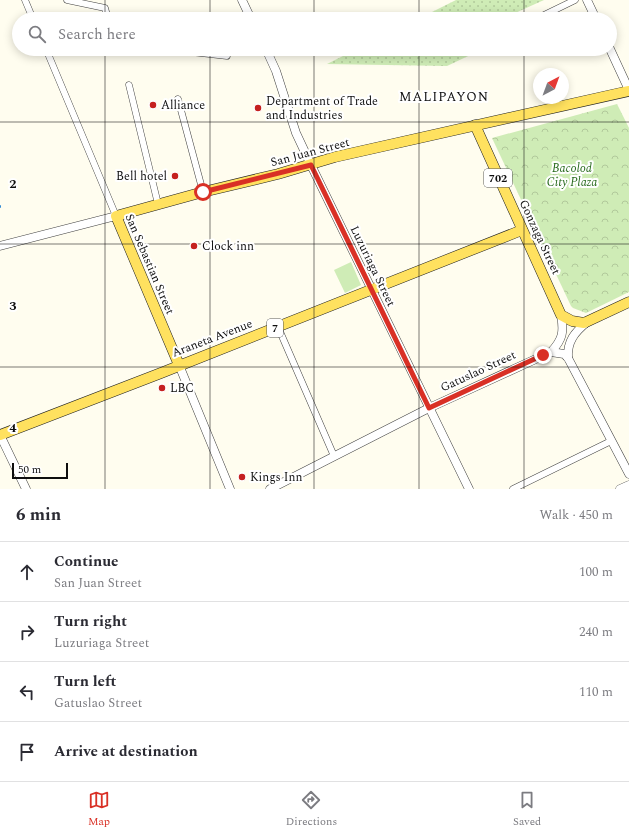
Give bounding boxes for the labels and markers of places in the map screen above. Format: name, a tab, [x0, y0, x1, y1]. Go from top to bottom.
place label: Department of Trade and Industries	[266, 92, 378, 125]
place label: Alliance	[161, 96, 205, 115]
marker: Alliance	[148, 100, 158, 110]
marker: Department of Trade and Industries	[253, 103, 263, 113]
place label: Bell hotel	[116, 167, 167, 186]
marker: Bell hotel	[170, 171, 180, 181]
place label: Clock inn	[202, 237, 254, 256]
marker: Clock inn	[189, 241, 199, 251]
place label: LBC	[170, 379, 194, 398]
marker: LBC	[157, 383, 167, 393]
place label: Kings Inn	[250, 468, 302, 487]
marker: Kings Inn	[237, 472, 247, 482]

